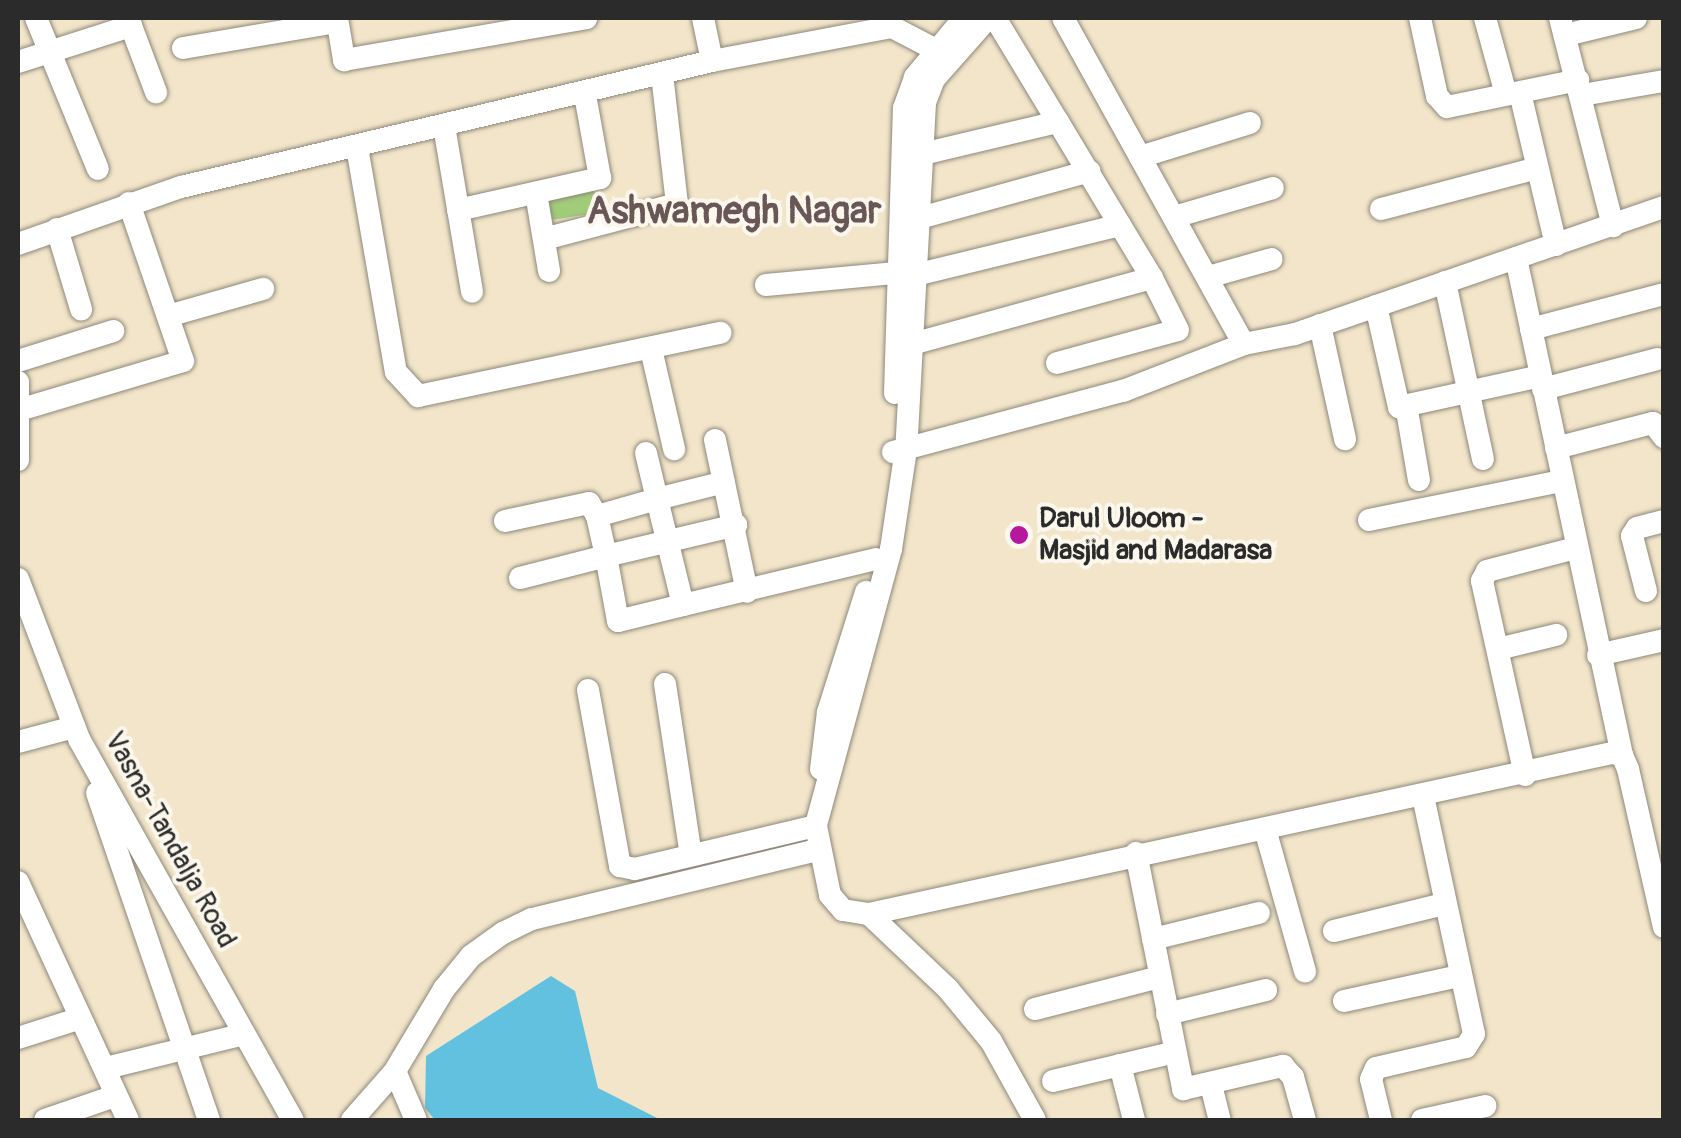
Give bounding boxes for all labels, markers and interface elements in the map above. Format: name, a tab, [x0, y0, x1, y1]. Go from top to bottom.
district label: Ashwamegh Nagar	[587, 189, 881, 235]
place label: Darul Uloom - Masjid and Madarasa	[1039, 502, 1272, 568]
marker: Darul Uloom - Masjid and Madarasa	[1008, 524, 1030, 546]
street label: Vasna-Tandalja Road	[97, 726, 243, 954]

